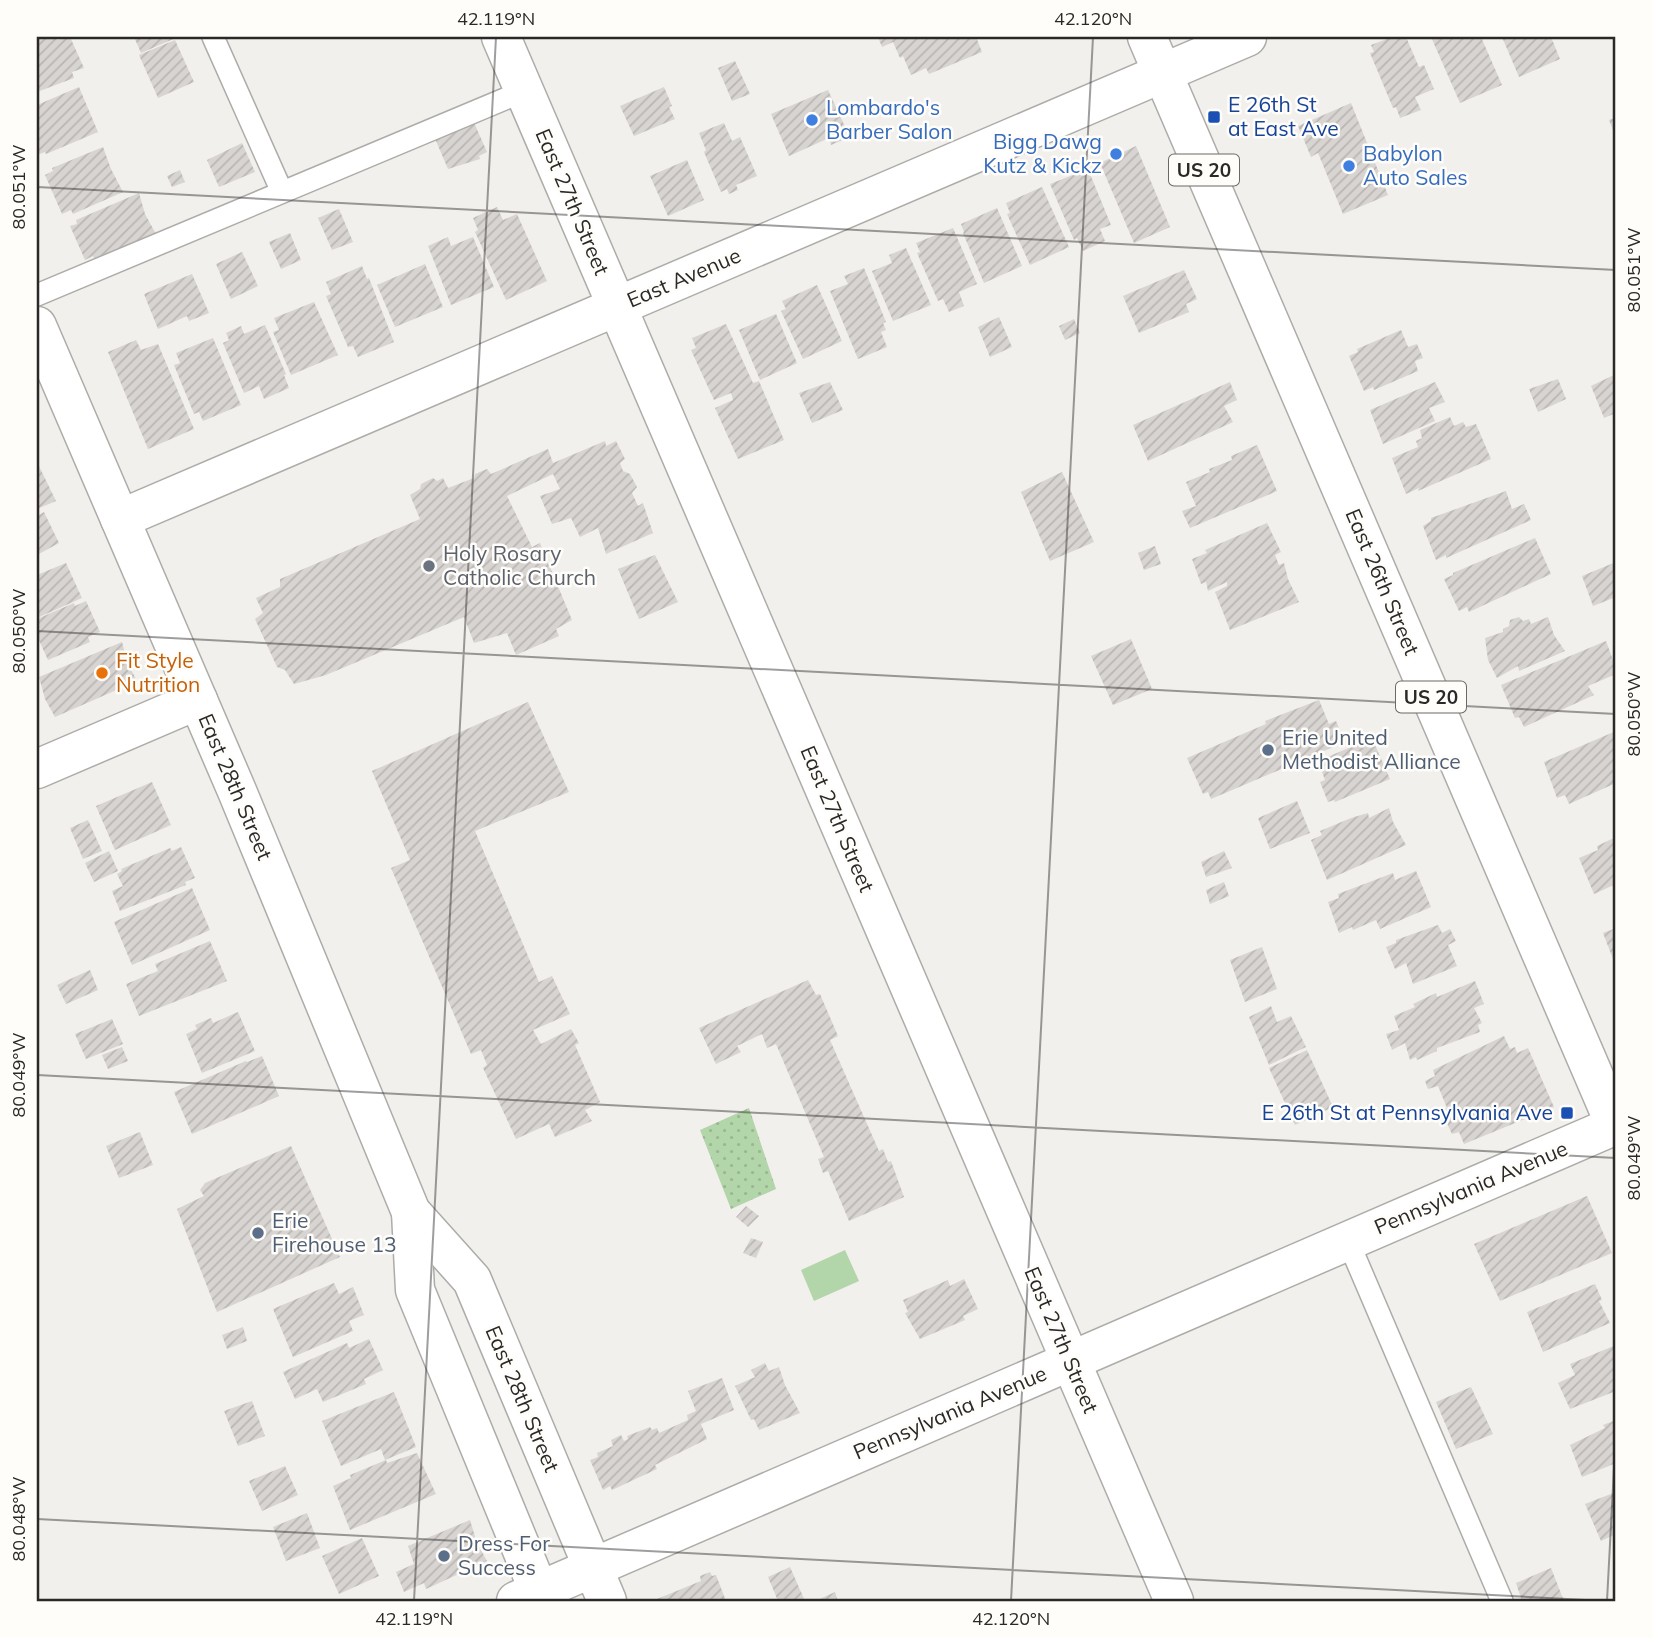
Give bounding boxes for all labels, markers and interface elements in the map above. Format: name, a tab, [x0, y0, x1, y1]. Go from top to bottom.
text: 42.119°N	[457, 7, 535, 30]
text: 42.120°N	[1054, 7, 1132, 30]
place label: E 26th St at East Ave	[1228, 91, 1339, 141]
place label: Lombardo's Barber Salon	[826, 94, 953, 144]
marker: E 26th St at East Ave	[1206, 109, 1222, 125]
marker: Lombardo's Barber Salon	[804, 112, 820, 128]
street label: East 27th Street	[530, 125, 615, 279]
place label: Bigg Dawg Kutz & Kickz	[983, 128, 1102, 178]
place label: Babylon Auto Sales	[1363, 140, 1468, 190]
text: 80.051°W	[7, 144, 30, 230]
marker: Bigg Dawg Kutz & Kickz	[1108, 146, 1124, 162]
road number: US 20	[1169, 154, 1239, 186]
marker: Babylon Auto Sales	[1341, 158, 1357, 174]
text: 80.051°W	[1622, 227, 1645, 313]
street label: East Avenue	[623, 241, 744, 313]
street label: East 26th Street	[1340, 505, 1425, 659]
place label: Holy Rosary Catholic Church	[443, 540, 596, 590]
marker: Holy Rosary Catholic Church	[421, 558, 437, 574]
text: 80.050°W	[7, 588, 30, 674]
place label: Fit Style Nutrition	[116, 647, 200, 697]
marker: Fit Style Nutrition	[94, 665, 110, 681]
text: 80.050°W	[1622, 671, 1645, 757]
road number: US 20	[1396, 682, 1466, 712]
street label: East 28th Street	[193, 710, 278, 864]
place label: Erie United Methodist Alliance	[1282, 724, 1461, 774]
street label: East 27th Street	[795, 742, 880, 896]
marker: Erie United Methodist Alliance	[1260, 742, 1276, 758]
text: 80.049°W	[7, 1032, 30, 1118]
place label: E 26th St at Pennsylvania Ave	[1262, 1099, 1553, 1125]
marker: E 26th St at Pennsylvania Ave	[1559, 1105, 1575, 1121]
text: 80.049°W	[1622, 1115, 1645, 1201]
street label: Pennsylvania Avenue	[1370, 1135, 1571, 1240]
place label: Erie Firehouse 13	[272, 1207, 397, 1257]
marker: Erie Firehouse 13	[250, 1225, 266, 1241]
street label: East 27th Street	[1019, 1263, 1104, 1417]
street label: East 28th Street	[480, 1322, 565, 1476]
street label: Pennsylvania Avenue	[849, 1360, 1050, 1465]
text: 80.048°W	[7, 1476, 30, 1562]
place label: Dress For Success	[458, 1530, 550, 1580]
marker: Dress For Success	[436, 1548, 452, 1564]
text: 42.119°N	[375, 1607, 453, 1630]
text: 42.120°N	[972, 1607, 1050, 1630]

